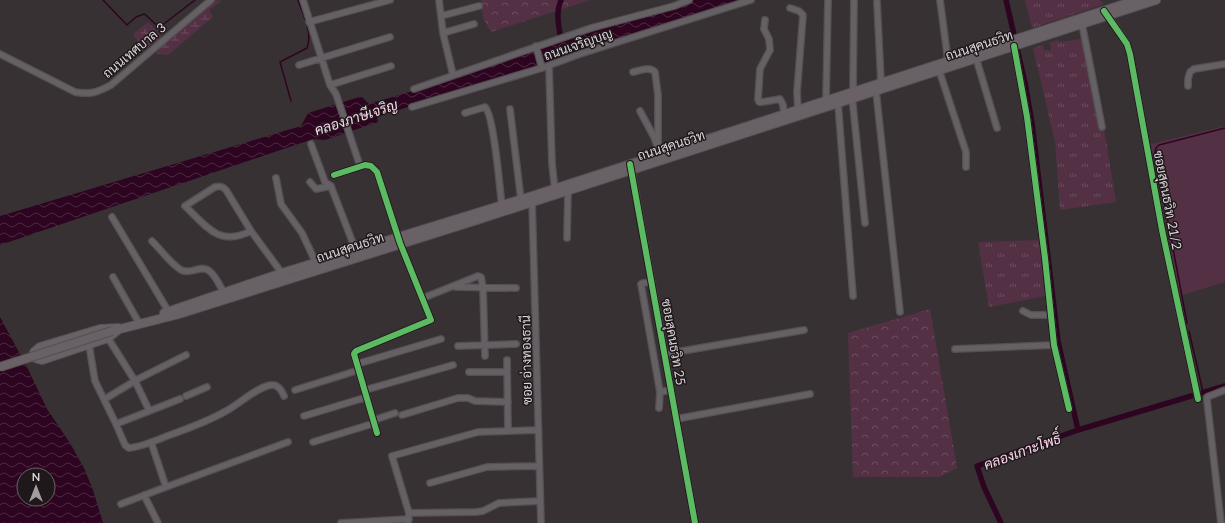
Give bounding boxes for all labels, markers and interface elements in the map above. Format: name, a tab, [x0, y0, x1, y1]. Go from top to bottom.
street label: ถนนเทศบาล 3	[99, 19, 169, 81]
street label: ถนนเจริญบุญ	[542, 25, 615, 65]
street label: ถนนสุคนธวิท	[943, 27, 1015, 65]
water label: คลองภาษีเจริญ	[312, 95, 400, 139]
street label: ถนนสุคนธวิท	[635, 127, 707, 165]
street label: ซอยสุคนธวิท 21/2	[1149, 149, 1185, 251]
street label: ถนนสุคนธวิท	[314, 229, 386, 267]
street label: ซอยสุคนธวิท 25	[657, 298, 689, 387]
street label: ซอย อ่างทองธานี	[516, 315, 535, 405]
water label: คลองเกาะโพธิ์	[980, 425, 1066, 473]
north arrow	[16, 467, 56, 507]
text: N	[32, 470, 40, 483]

